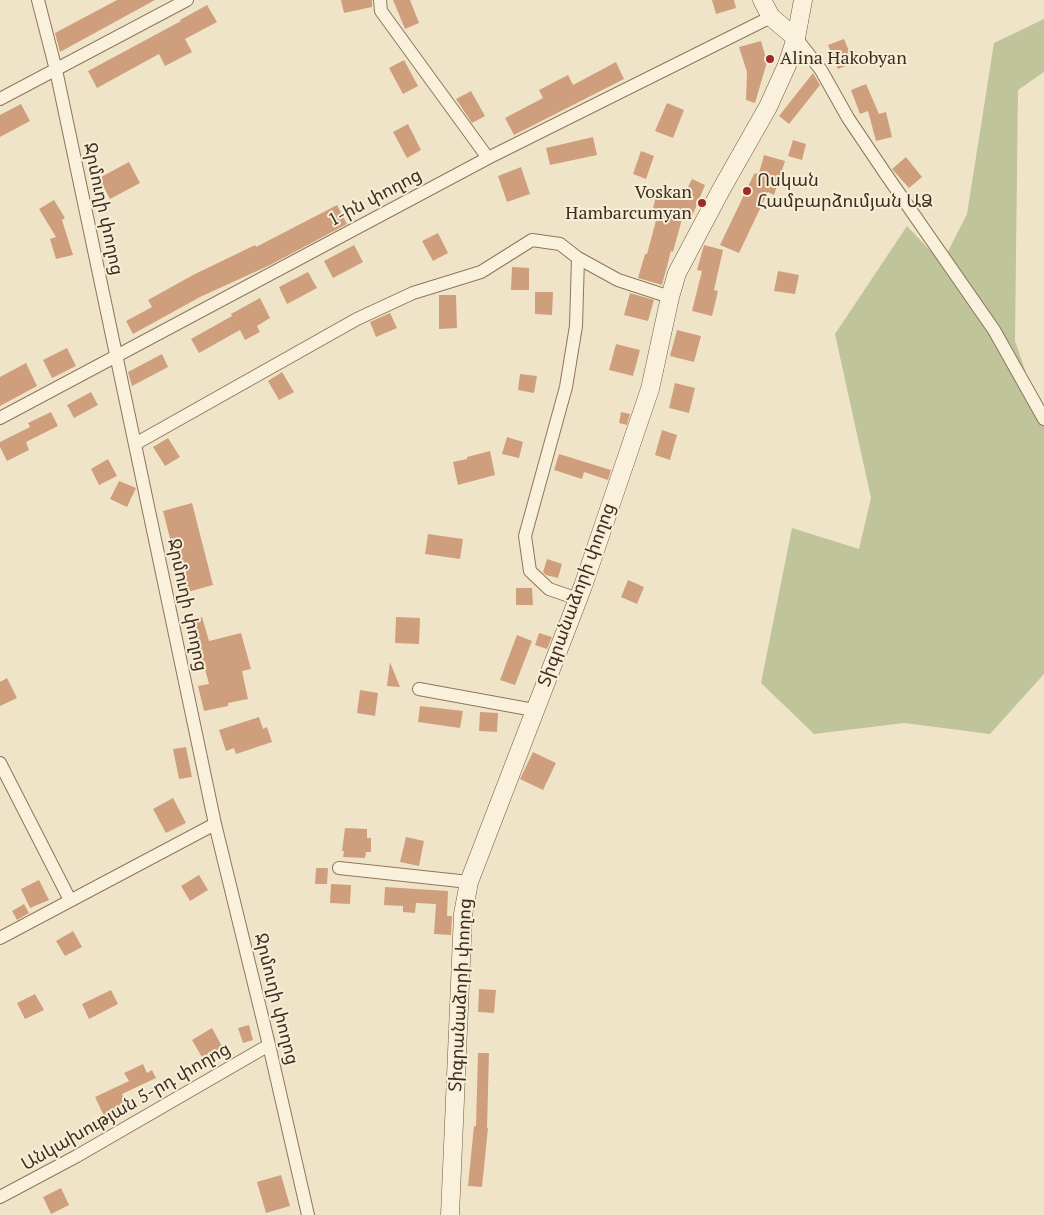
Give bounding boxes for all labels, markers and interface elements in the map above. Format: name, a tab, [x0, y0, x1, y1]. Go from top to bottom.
place label: Alina Hakobyan	[780, 48, 907, 70]
marker: Alina Hakobyan	[764, 53, 776, 65]
street label: Ջրմուղի փողոց	[78, 141, 128, 277]
street label: 1-ին փողոց	[325, 164, 425, 232]
place label: Ոսկան Համբարձումյան ԱՁ	[757, 170, 933, 212]
place label: Voskan Hambarcumyan	[565, 182, 692, 224]
marker: Ոսկան Համբարձումյան ԱՁ	[741, 185, 753, 197]
marker: Voskan Hambarcumyan	[696, 197, 708, 209]
street label: Տիգրանաձորի փողոց	[534, 500, 620, 690]
street label: Ջրմուղի փողոց	[162, 537, 212, 673]
street label: Տիգրանաձորի փողոց	[445, 898, 477, 1092]
street label: Ջրմուղի փողոց	[249, 931, 303, 1067]
street label: Անկախության 5-րդ փողոց	[18, 1038, 234, 1176]

